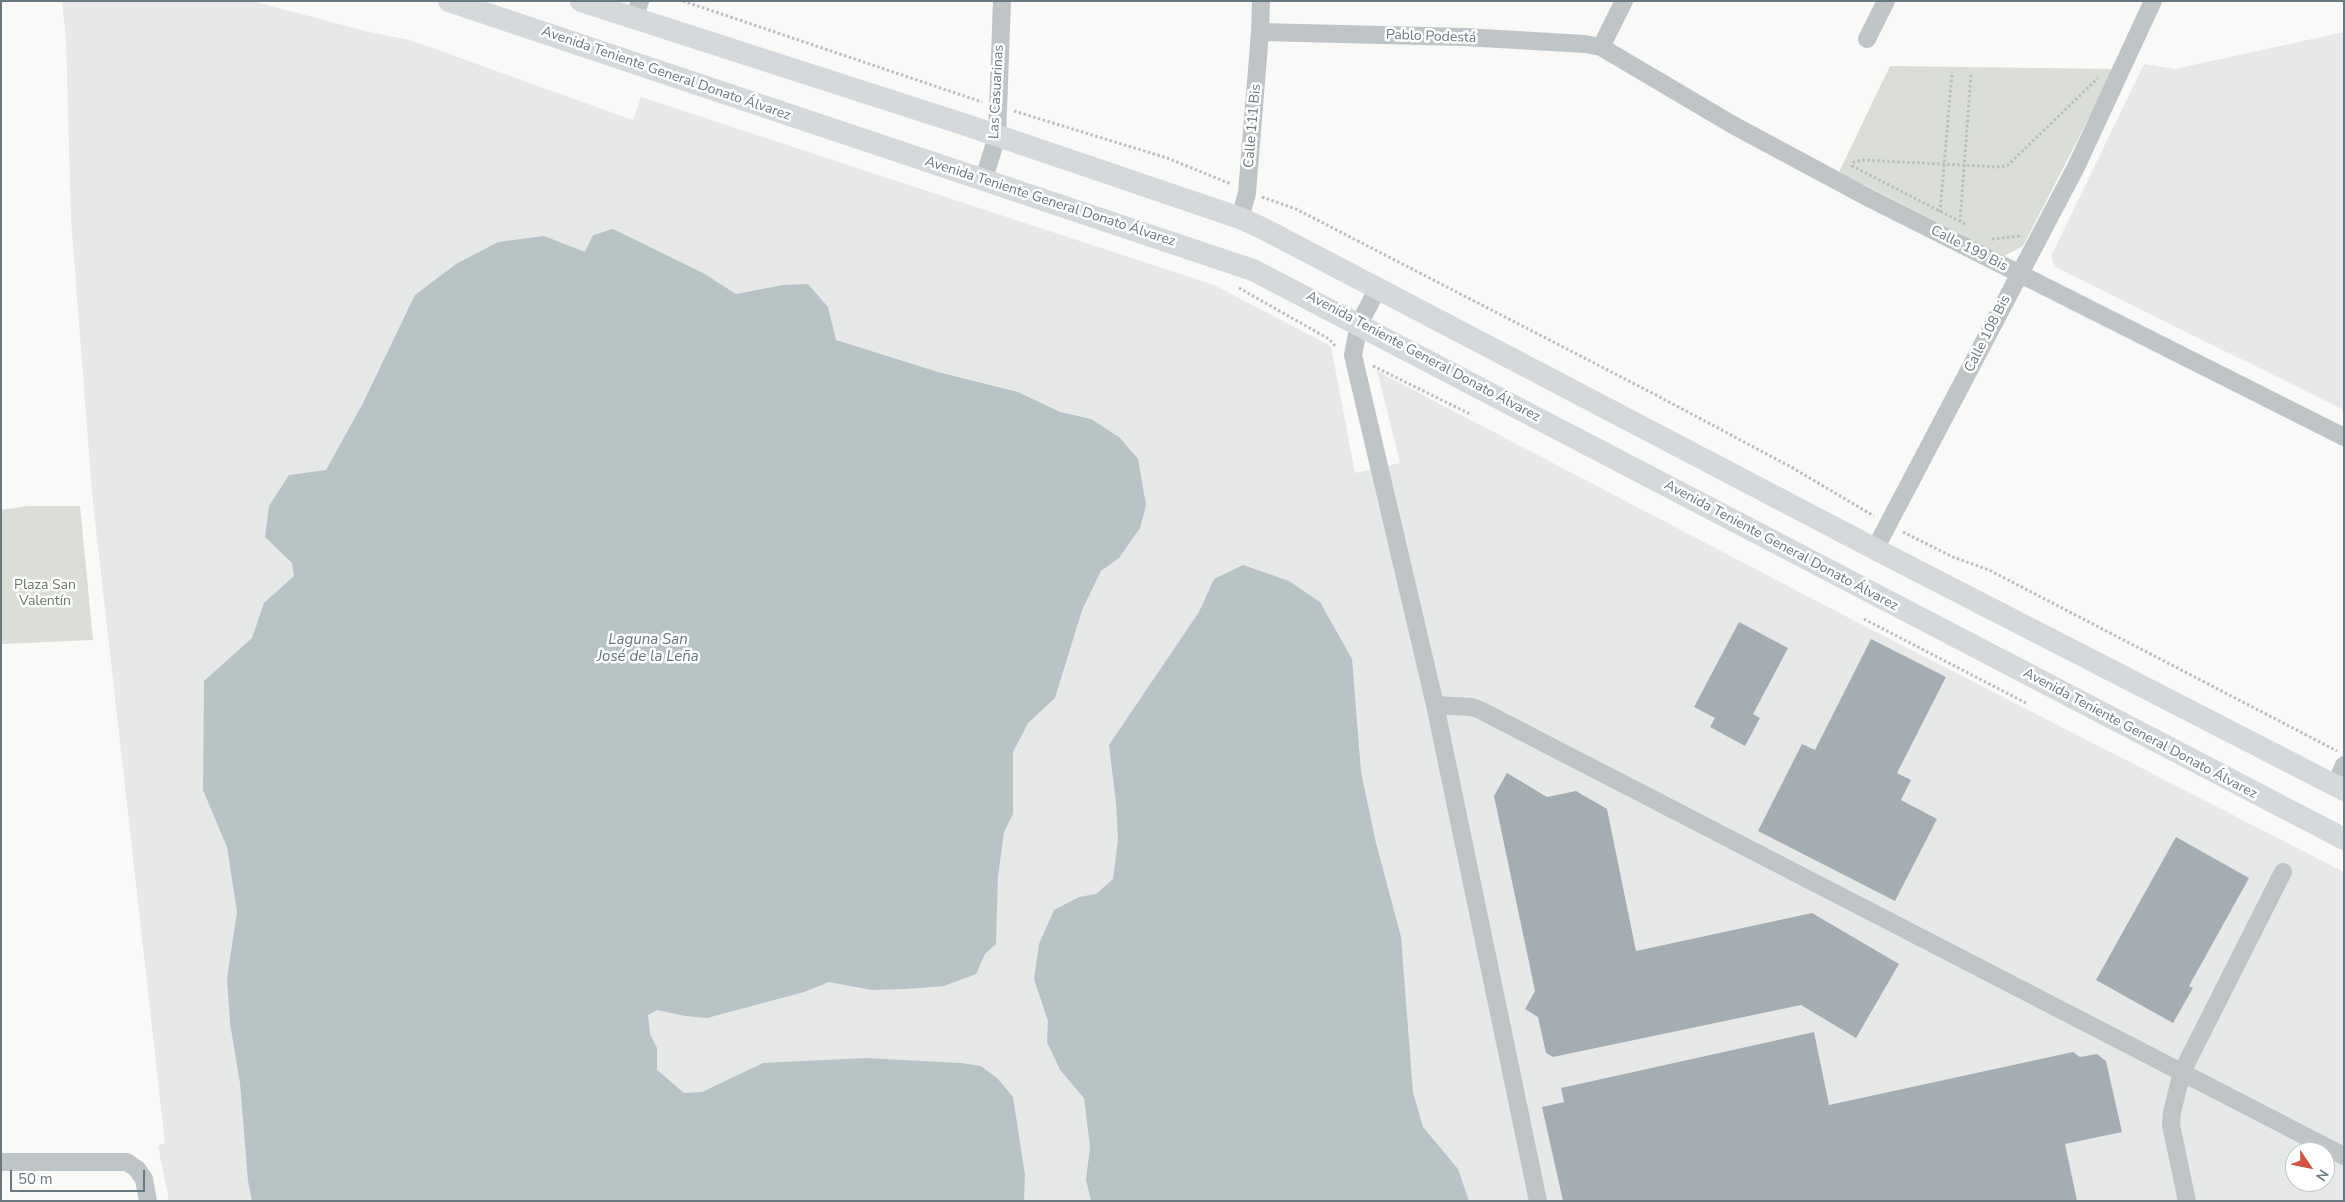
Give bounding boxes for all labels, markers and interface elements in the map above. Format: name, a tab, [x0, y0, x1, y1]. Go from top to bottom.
street label: Avenida Teniente General Donato Álvarez	[539, 23, 793, 125]
street label: Pablo Podestá	[1385, 27, 1477, 47]
street label: Las Casuarinas	[986, 44, 1008, 140]
street label: Calle 111 Bis	[1241, 83, 1265, 169]
street label: Avenida Teniente General Donato Álvarez	[923, 153, 1177, 251]
street label: Calle 199 Bis	[1928, 222, 2010, 276]
street label: Avenida Teniente General Donato Álvarez	[1303, 288, 1543, 426]
street label: Calle 108 Bis	[1961, 293, 2015, 375]
street label: Avenida Teniente General Donato Álvarez	[1661, 477, 1901, 615]
park label: Plaza San Valentín	[14, 578, 76, 610]
water label: Laguna San José de la Leña	[597, 631, 699, 666]
street label: Avenida Teniente General Donato Álvarez	[2020, 665, 2260, 803]
north arrow	[2285, 1142, 2335, 1192]
scale bar	[12, 1160, 148, 1192]
text: N	[2311, 1165, 2333, 1185]
text: 50 m	[18, 1169, 53, 1189]

